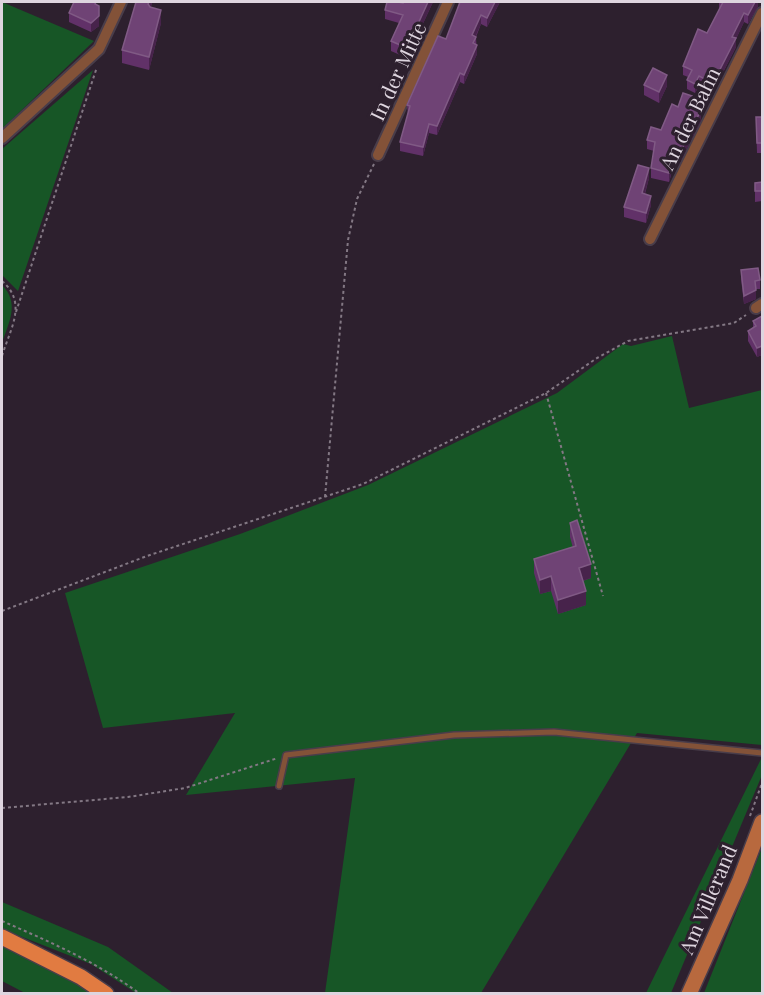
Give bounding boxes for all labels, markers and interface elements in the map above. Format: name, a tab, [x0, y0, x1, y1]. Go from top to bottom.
street label: In der Mitte	[362, 17, 432, 125]
street label: An der Bahn	[652, 62, 725, 175]
street label: Am Villerand	[671, 840, 742, 959]

